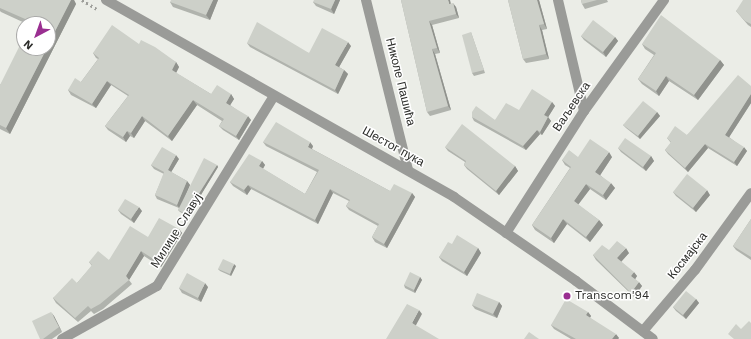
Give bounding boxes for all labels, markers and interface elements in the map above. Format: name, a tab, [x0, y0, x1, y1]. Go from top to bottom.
north arrow	[16, 16, 56, 56]
text: N	[21, 37, 36, 52]
street label: Николе Пашића	[382, 37, 418, 127]
street label: Ваљевска	[550, 79, 594, 135]
street label: Шестог пука	[359, 124, 427, 170]
street label: Милице Славуј	[148, 191, 206, 271]
street label: Космајска	[665, 230, 711, 282]
place label: Transcom'94	[575, 289, 649, 303]
marker: Transcom'94	[562, 291, 572, 301]

